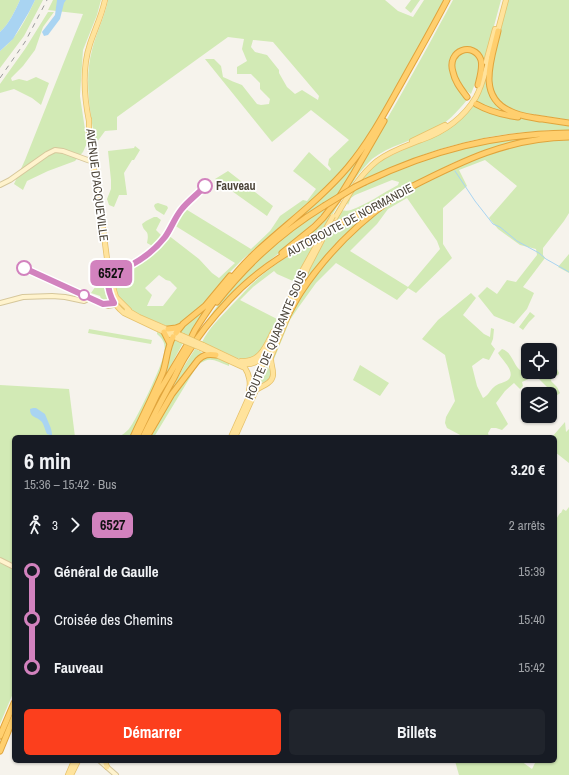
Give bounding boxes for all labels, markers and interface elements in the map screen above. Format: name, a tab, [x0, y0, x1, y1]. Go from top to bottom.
street label: AVENUE D'ACQUEVILLE	[82, 127, 112, 242]
marker: Fauveau	[197, 178, 213, 194]
place label: Fauveau	[216, 178, 255, 194]
street label: AUTOROUTE DE NORMANDIE	[283, 180, 416, 261]
unlabelled marker	[16, 260, 32, 276]
line badge: 6527	[83, 260, 139, 286]
text: 6527	[98, 264, 124, 282]
street label: ROUTE DE QUARANTE SOUS	[242, 268, 311, 402]
unlabelled marker	[78, 289, 90, 301]
map controls	[521, 343, 557, 423]
button: locate	[521, 343, 557, 379]
button: layers	[521, 387, 557, 423]
text: 6 min	[24, 446, 71, 476]
text: 3.20 €	[511, 459, 545, 480]
text: 15:36 – 15:42 · Bus	[24, 476, 116, 493]
icon: walk	[24, 514, 46, 536]
icon: forward	[64, 514, 86, 536]
text: 6527	[100, 516, 125, 534]
text: 3	[52, 517, 58, 534]
text: 2 arrêts	[509, 517, 545, 534]
text: Général de Gaulle	[54, 561, 159, 582]
text: 15:39	[518, 563, 545, 580]
text: Croisée des Chemins	[54, 609, 173, 630]
text: 15:40	[518, 611, 545, 628]
text: Fauveau	[54, 657, 103, 678]
text: 15:42	[518, 659, 545, 676]
button: Démarrer	[24, 709, 281, 755]
button: Billets	[289, 709, 545, 755]

